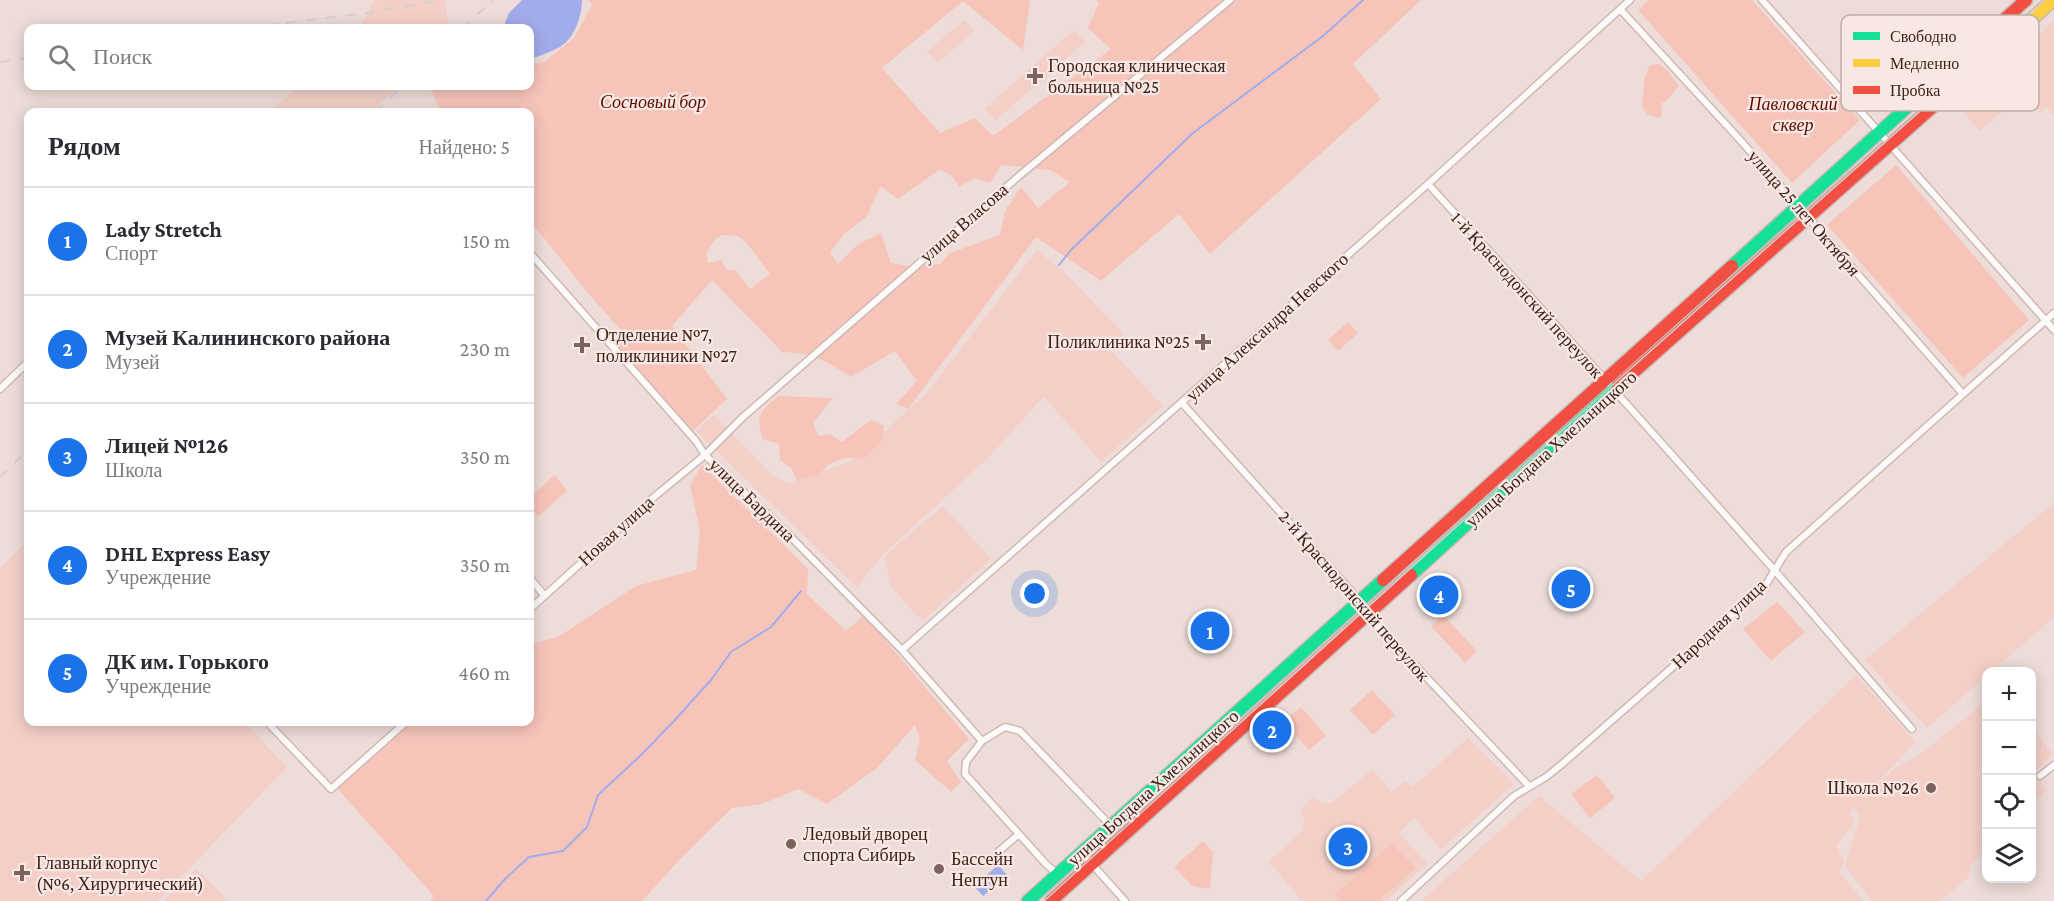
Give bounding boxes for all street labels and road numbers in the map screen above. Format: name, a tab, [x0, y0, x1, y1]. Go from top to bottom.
street label: улица 25 лет Октября	[1744, 146, 1864, 280]
street label: улица Власова	[916, 179, 1012, 267]
street label: 1-й Краснодонский переулок	[1447, 208, 1607, 382]
street label: улица Александра Невского	[1182, 249, 1352, 405]
street label: улица Богдана Хмельницкого	[1461, 367, 1641, 531]
street label: улица Бардина	[705, 454, 799, 546]
street label: Новая улица	[574, 492, 658, 570]
street label: 2-й Краснодонский переулок	[1274, 507, 1434, 686]
street label: Народная улица	[1668, 575, 1770, 673]
street label: улица Богдана Хмельницкого	[1063, 706, 1243, 870]

